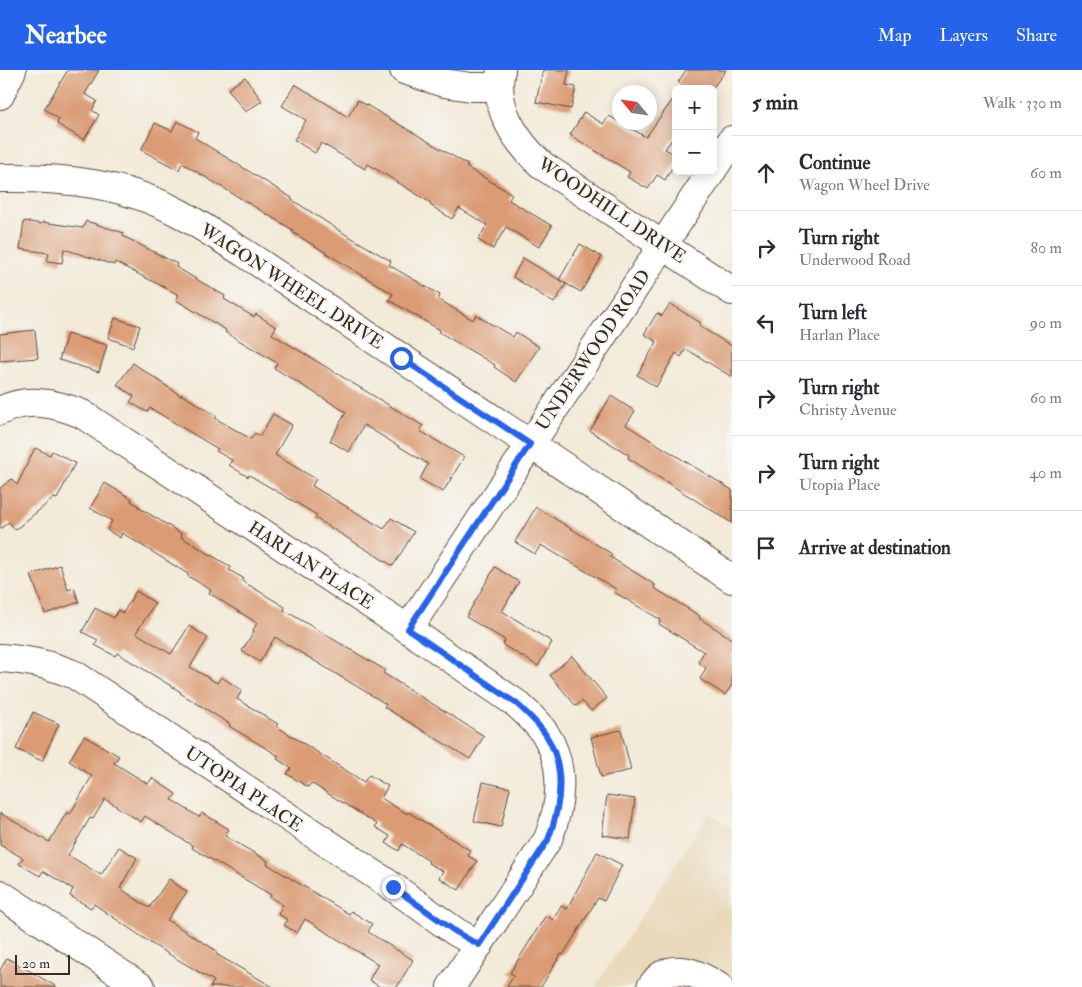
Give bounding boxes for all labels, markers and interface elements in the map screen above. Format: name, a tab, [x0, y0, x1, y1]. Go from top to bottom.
text: Nearbee	[25, 20, 107, 51]
text: Map	[878, 24, 912, 47]
text: Layers	[940, 24, 988, 47]
text: Share	[1016, 24, 1057, 47]
north arrow	[612, 85, 657, 130]
map controls	[672, 85, 717, 175]
button: +	[672, 85, 717, 130]
text: 5 min	[752, 89, 798, 116]
text: Walk · 330 m	[983, 93, 1062, 113]
button: −	[672, 130, 717, 175]
text: Continue	[799, 151, 870, 175]
street label: WOODHILL DRIVE	[532, 152, 690, 269]
icon: ahead	[752, 159, 780, 187]
text: 60 m	[1030, 163, 1062, 183]
text: Wagon Wheel Drive	[799, 175, 930, 195]
street label: WAGON WHEEL DRIVE	[195, 218, 388, 354]
text: Turn right	[799, 226, 879, 250]
icon: right	[752, 234, 780, 262]
text: 80 m	[1031, 238, 1062, 258]
text: Underwood Road	[799, 250, 911, 270]
street label: UNDERWOOD ROAD	[531, 265, 656, 435]
text: Turn left	[799, 301, 867, 325]
icon: left	[752, 309, 780, 337]
text: 90 m	[1030, 313, 1062, 333]
text: Harlan Place	[799, 325, 880, 345]
route start	[390, 347, 413, 370]
text: Turn right	[799, 376, 879, 400]
icon: right	[752, 384, 780, 412]
text: 60 m	[1030, 388, 1062, 408]
text: Christy Avenue	[799, 400, 897, 420]
text: Turn right	[799, 451, 879, 475]
icon: right	[752, 459, 780, 487]
text: 40 m	[1029, 463, 1062, 483]
text: Utopia Place	[799, 475, 880, 495]
street label: HARLAN PLACE	[244, 516, 378, 615]
icon: arrive	[752, 534, 780, 562]
text: Arrive at destination	[799, 536, 951, 560]
street label: UTOPIA PLACE	[180, 742, 307, 837]
route end	[382, 876, 405, 899]
scale bar	[15, 952, 70, 975]
text: 20 m	[22, 955, 50, 972]

